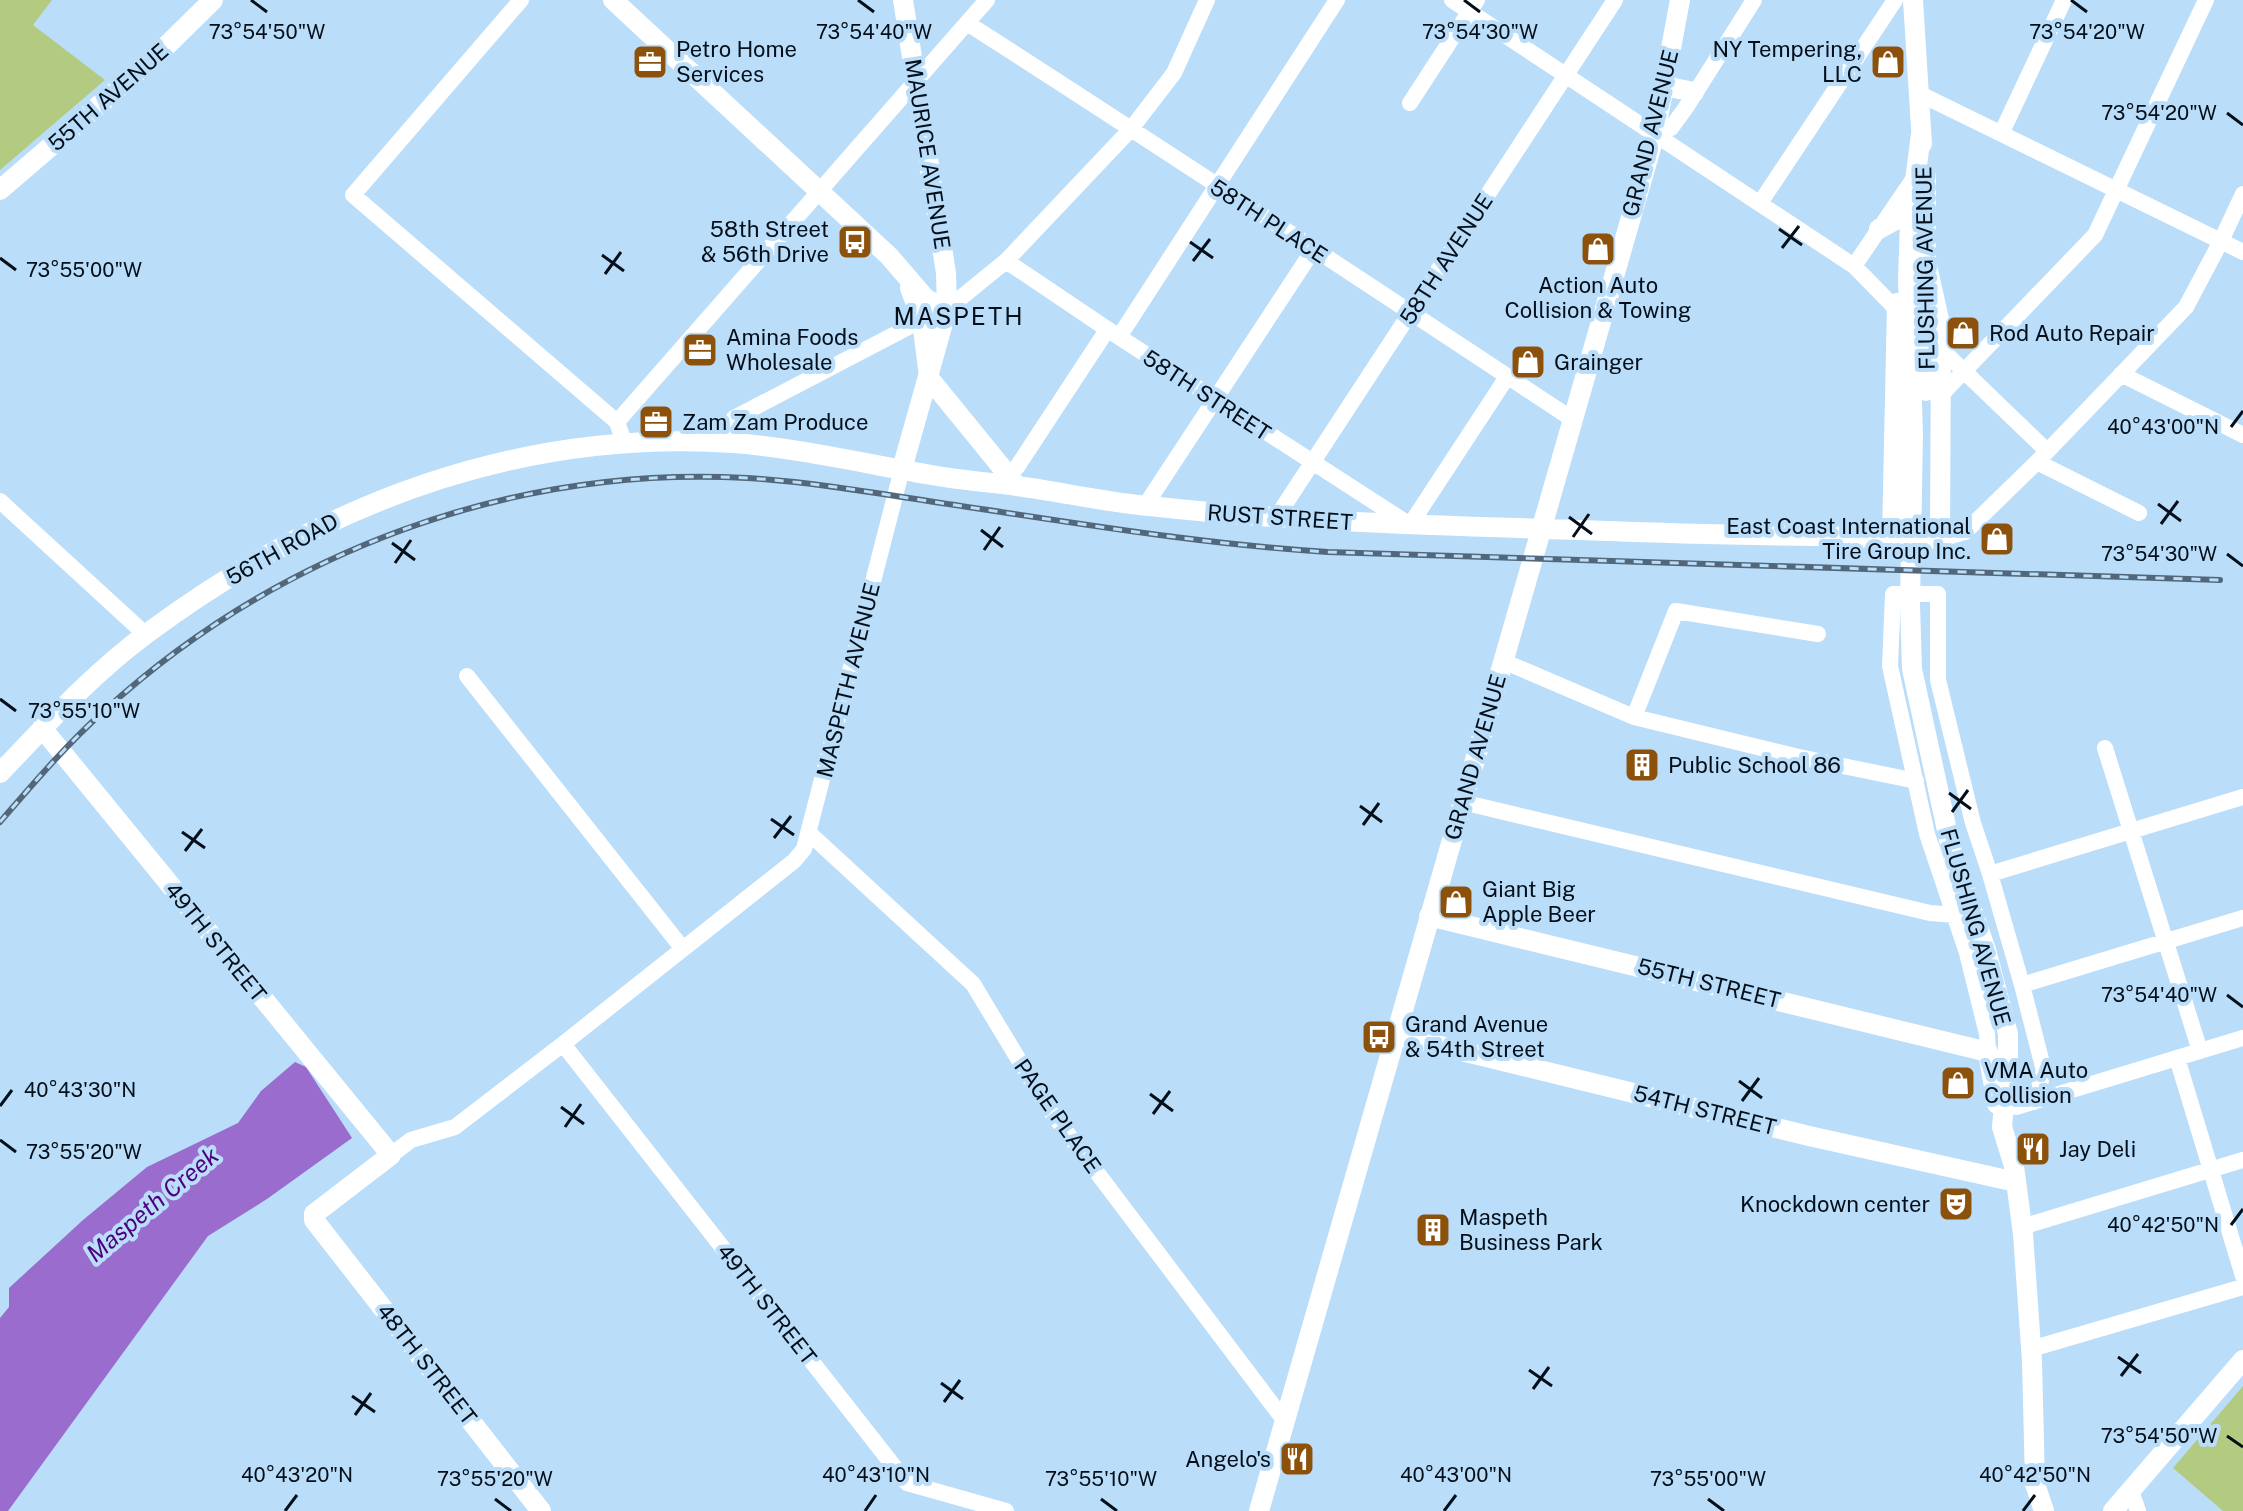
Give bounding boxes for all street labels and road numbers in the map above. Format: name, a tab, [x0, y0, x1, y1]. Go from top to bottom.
street label: 55TH AVENUE	[43, 38, 173, 156]
street label: GRAND AVENUE	[1617, 47, 1683, 219]
street label: MAURICE AVENUE	[900, 57, 956, 251]
street label: FLUSHING AVENUE	[1910, 166, 1940, 370]
street label: 58TH PLACE	[1206, 174, 1332, 268]
street label: 58TH AVENUE	[1394, 189, 1498, 329]
street label: 58TH STREET	[1138, 344, 1276, 446]
street label: RUST STREET	[1206, 499, 1354, 535]
street label: 56TH ROAD	[221, 508, 343, 590]
street label: MASPETH AVENUE	[811, 580, 885, 780]
street label: GRAND AVENUE	[1439, 671, 1511, 843]
street label: FLUSHING AVENUE	[1935, 826, 2017, 1028]
street label: 49TH STREET	[160, 877, 272, 1007]
street label: 55TH STREET	[1635, 953, 1783, 1013]
street label: PAGE PLACE	[1009, 1054, 1107, 1178]
street label: 54TH STREET	[1631, 1080, 1779, 1140]
street label: 49TH STREET	[712, 1238, 822, 1370]
street label: 48TH STREET	[372, 1298, 482, 1430]

